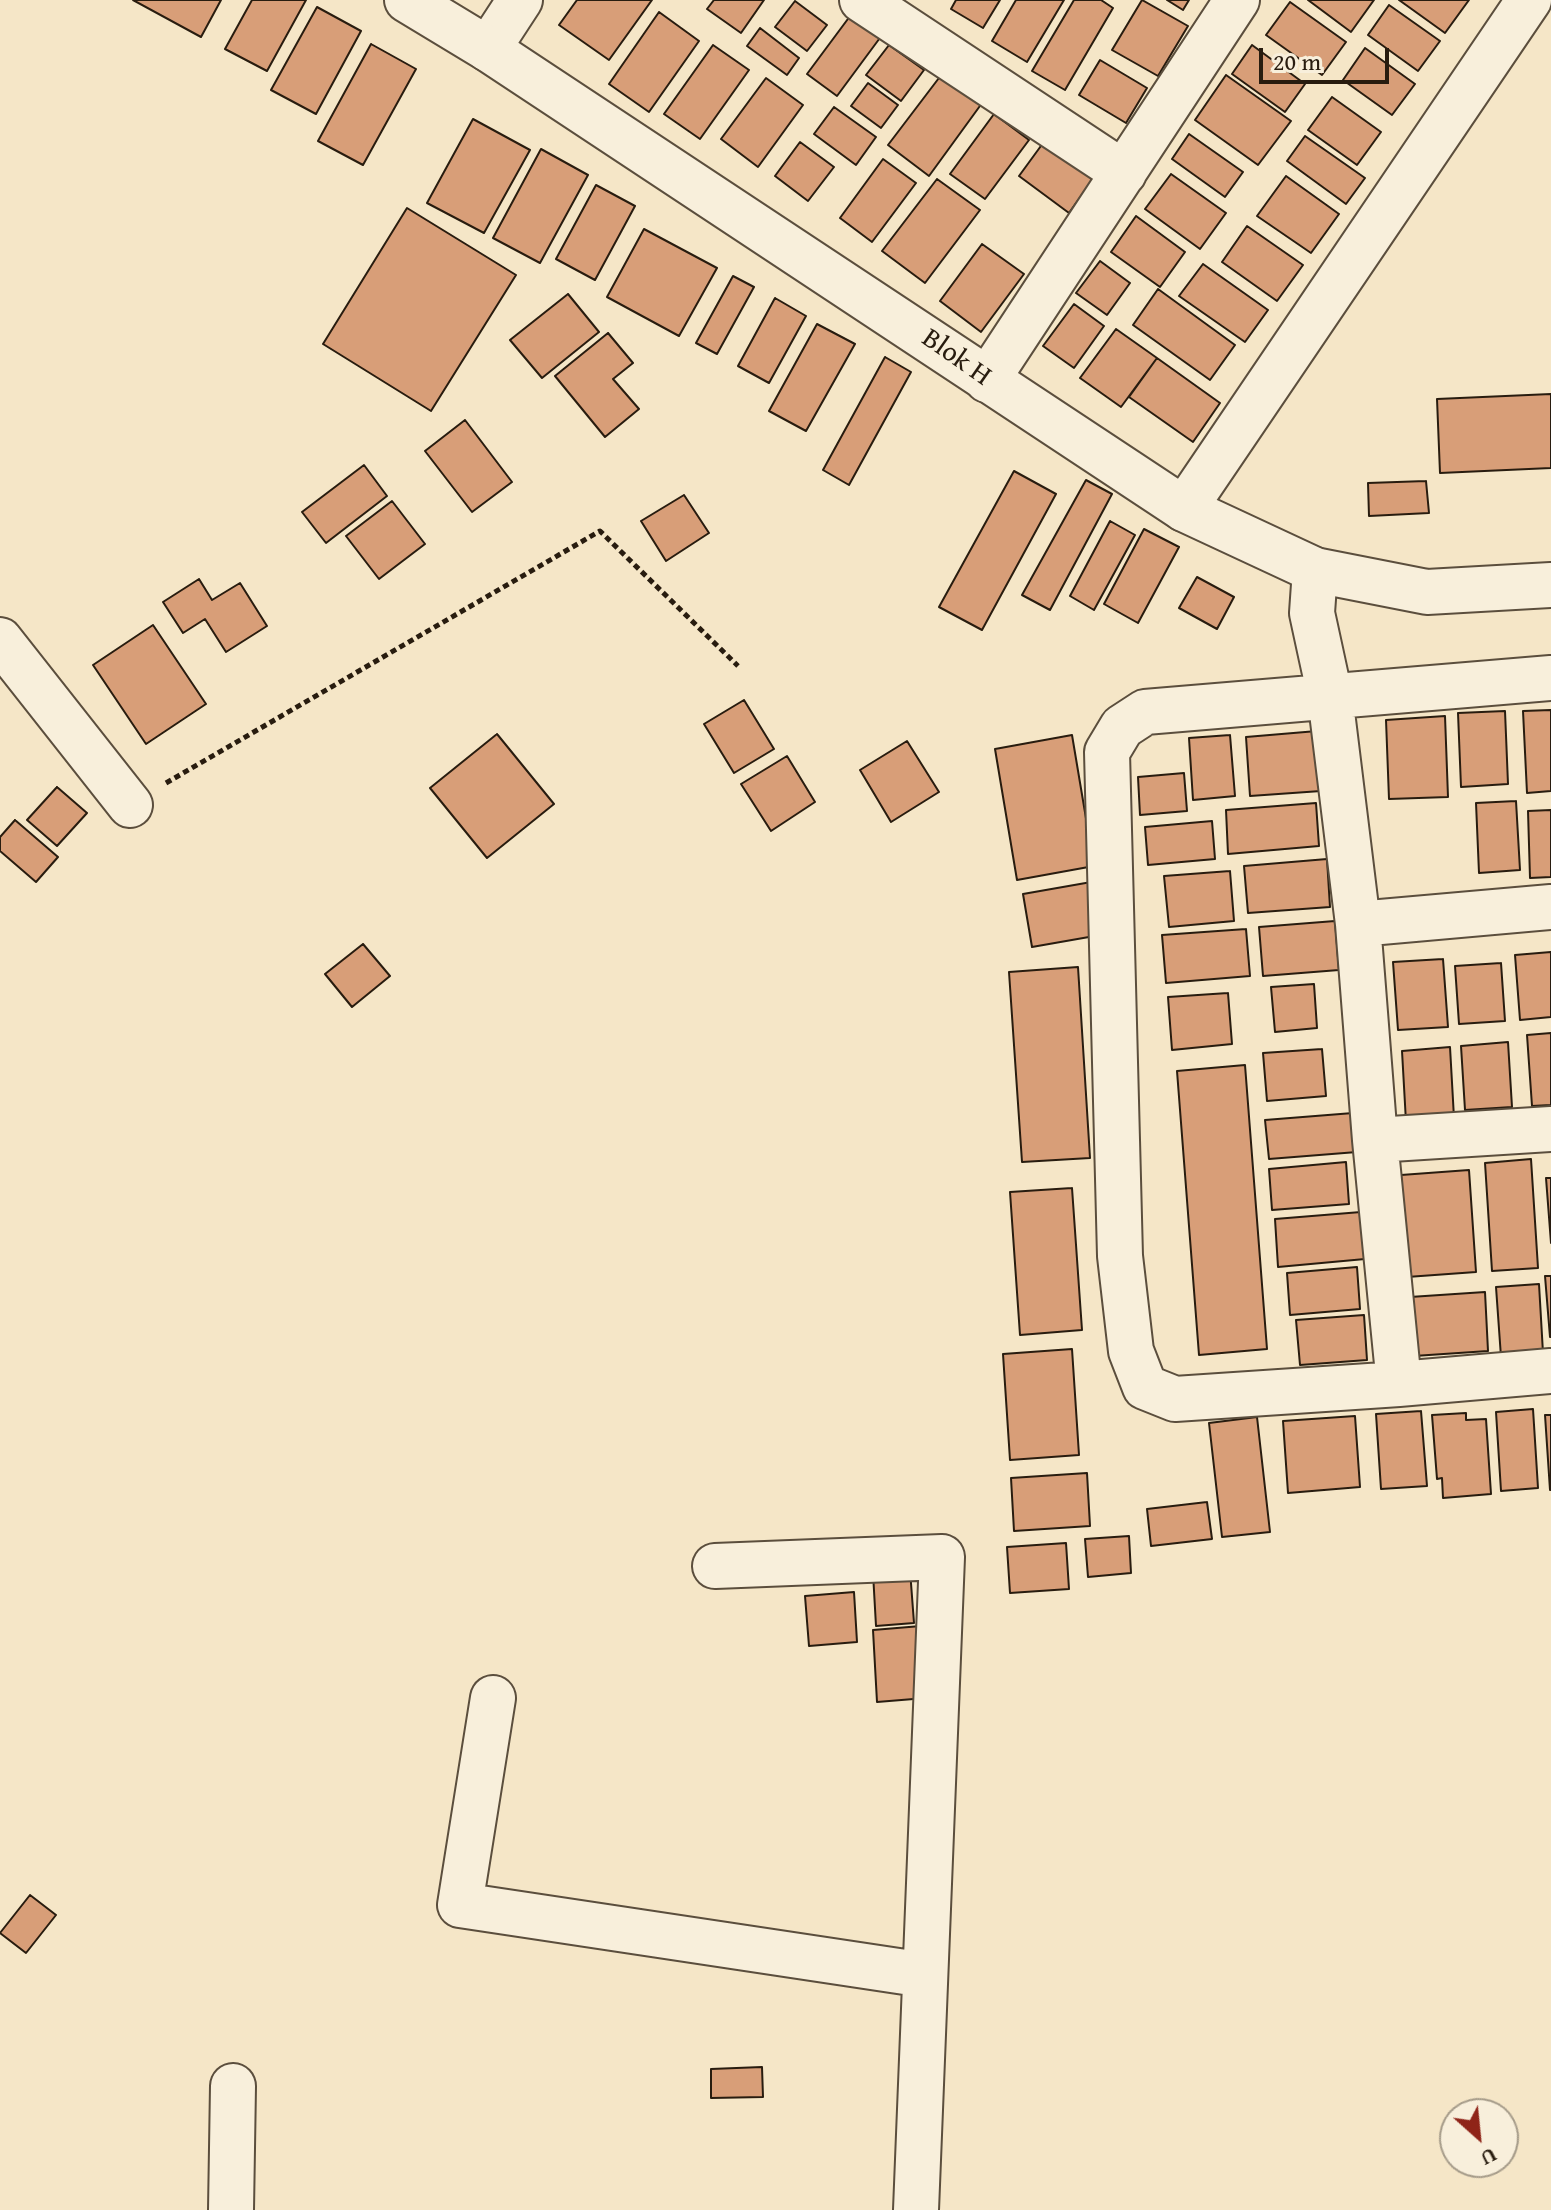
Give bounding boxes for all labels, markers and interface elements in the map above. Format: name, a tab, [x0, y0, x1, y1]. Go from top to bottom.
scale bar	[1263, 32, 1393, 82]
text: 20 m	[1273, 44, 1321, 79]
street label: Blok H	[915, 322, 997, 394]
north arrow	[1439, 2098, 1519, 2178]
text: U	[1475, 2140, 1503, 2175]

